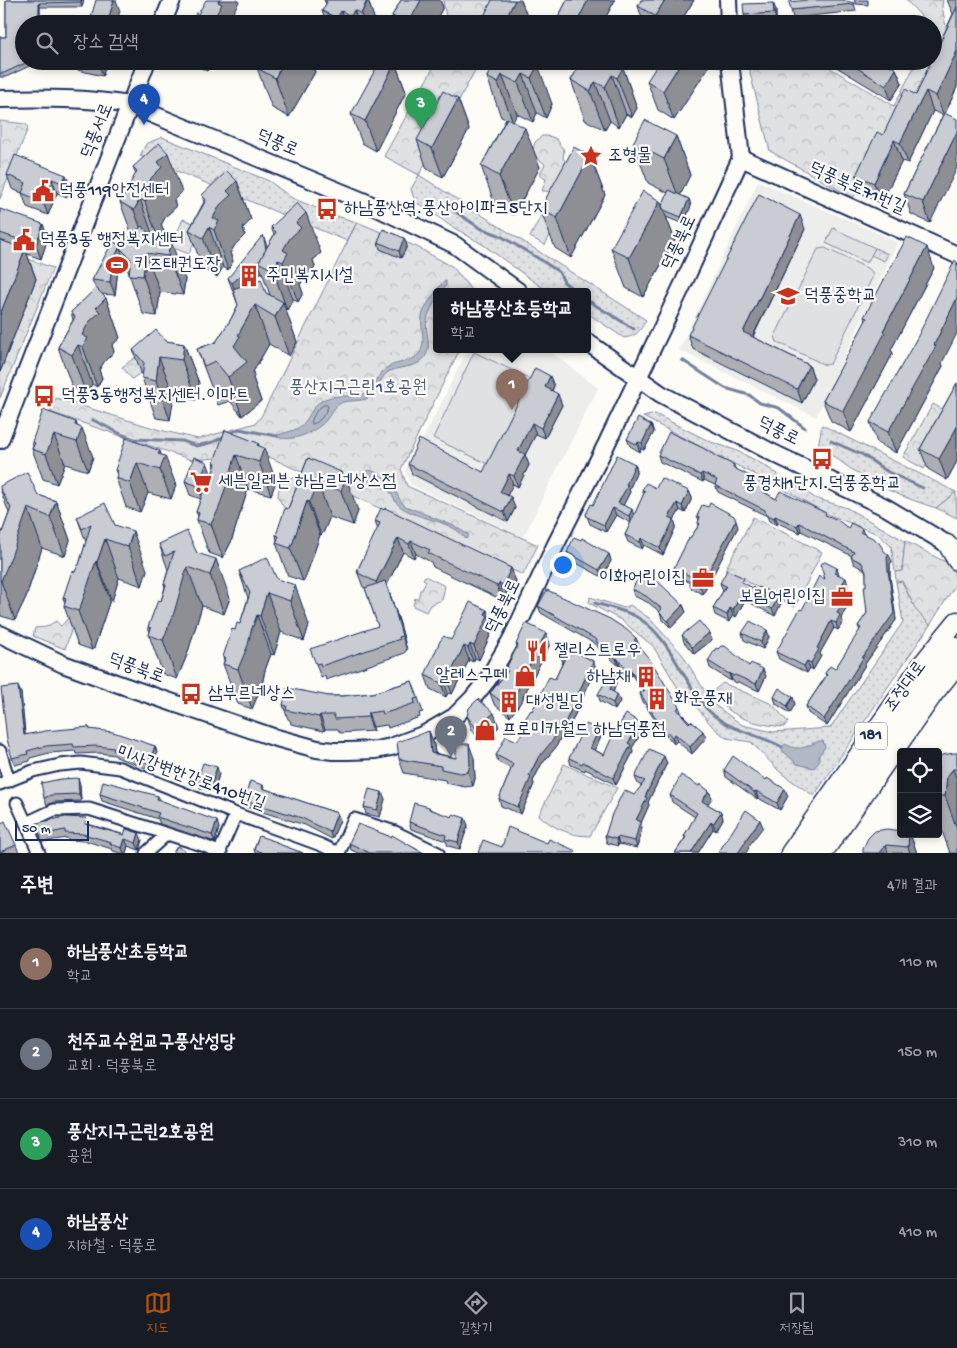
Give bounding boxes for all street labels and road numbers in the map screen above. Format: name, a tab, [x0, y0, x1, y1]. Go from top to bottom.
street label: 덕풍서로	[77, 100, 119, 162]
street label: 덕풍로	[253, 126, 301, 162]
street label: 덕풍북로71번길	[805, 158, 909, 220]
street label: 덕풍북로	[658, 212, 702, 274]
street label: 덕풍로	[754, 413, 802, 451]
street label: 덕풍북로	[482, 576, 526, 638]
street label: 덕풍북로	[105, 649, 167, 689]
street label: 조정대로	[880, 657, 932, 717]
road number: 181	[855, 722, 887, 749]
street label: 미사강변한강로410번길	[114, 742, 269, 816]

